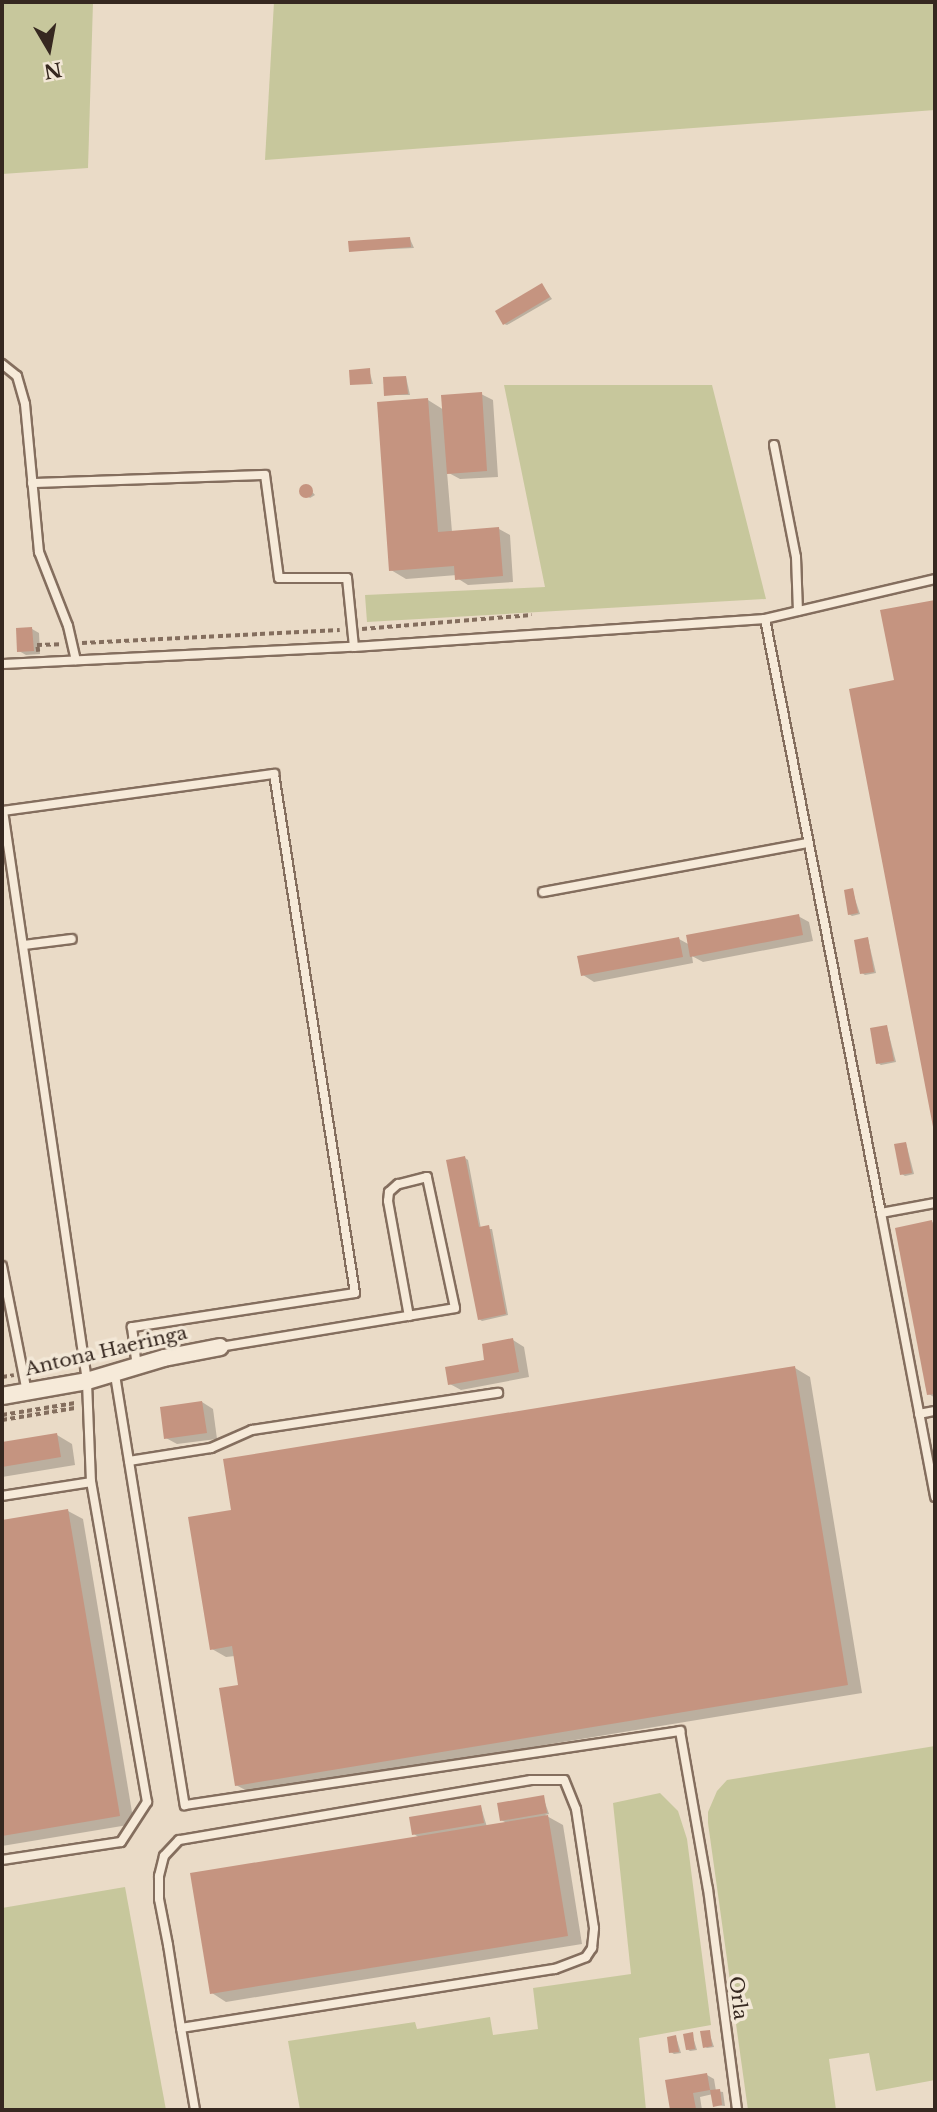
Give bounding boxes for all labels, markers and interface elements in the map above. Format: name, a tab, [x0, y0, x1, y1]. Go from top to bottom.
north arrow	[14, 14, 84, 84]
text: N	[42, 57, 64, 83]
street label: Antona Haeringa	[23, 1321, 189, 1381]
street label: Orla	[724, 1975, 752, 2021]

